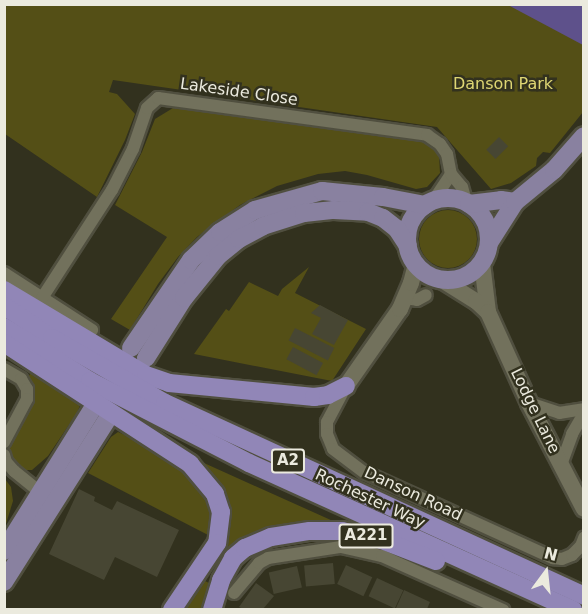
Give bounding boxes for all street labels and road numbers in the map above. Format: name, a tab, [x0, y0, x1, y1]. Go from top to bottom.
street label: Lakeside Close	[179, 74, 299, 110]
street label: Lodge Lane	[506, 365, 564, 457]
road number: A2	[270, 449, 306, 473]
street label: Danson Road	[361, 463, 465, 525]
street label: Rochester Way	[312, 465, 428, 533]
road number: A221	[338, 524, 394, 548]

